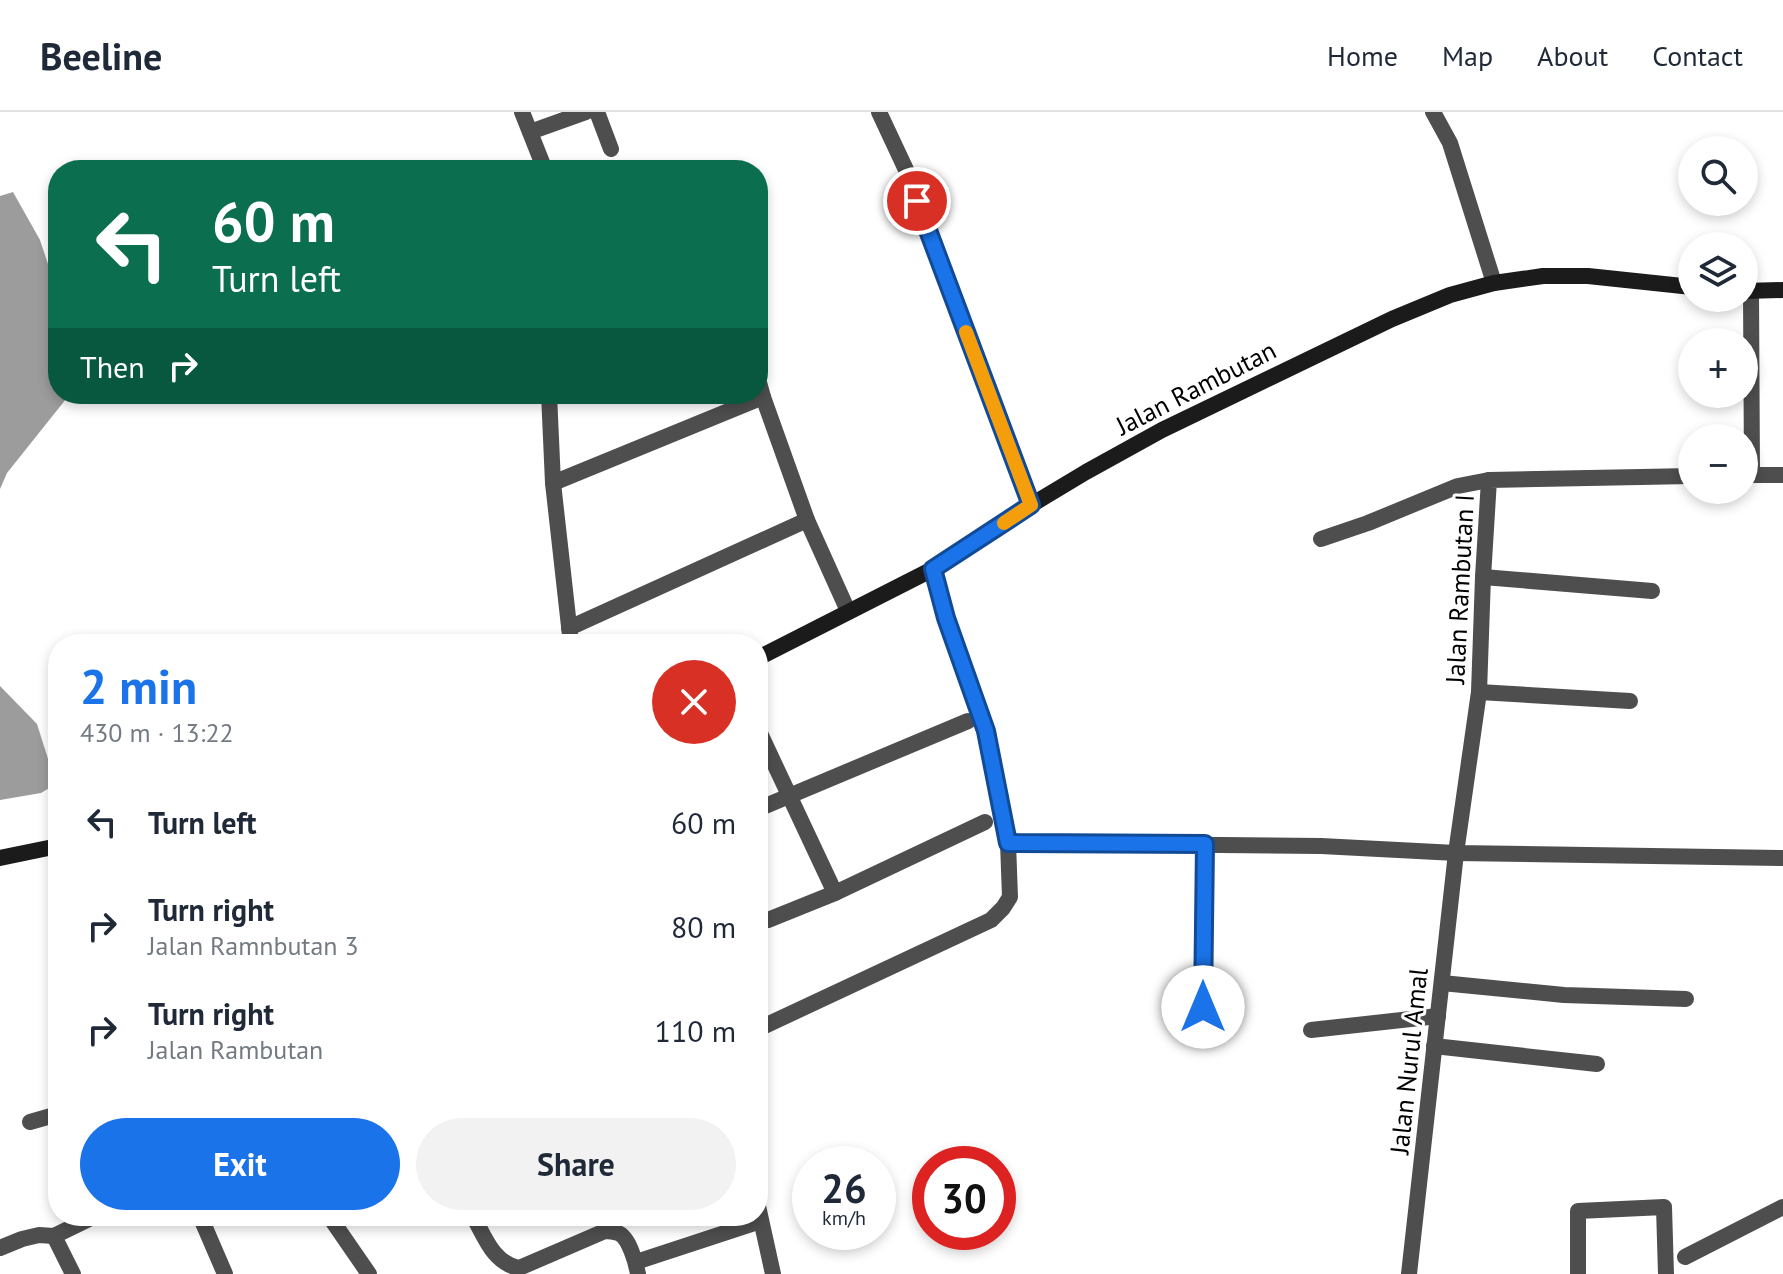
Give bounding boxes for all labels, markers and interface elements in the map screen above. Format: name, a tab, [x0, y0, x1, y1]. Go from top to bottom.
text: Beeline	[40, 31, 162, 80]
text: Home	[1327, 37, 1398, 74]
text: Map	[1442, 37, 1493, 74]
text: About	[1537, 37, 1608, 74]
text: Contact	[1652, 37, 1743, 74]
map controls	[1678, 136, 1758, 504]
button: search	[1678, 136, 1758, 216]
pin	[883, 167, 951, 235]
icon: arrive	[895, 179, 939, 223]
text: 60 m	[212, 185, 335, 257]
icon: left	[80, 192, 184, 296]
button: layers	[1678, 232, 1758, 312]
text: Turn left	[212, 255, 341, 302]
button: +	[1678, 328, 1758, 408]
street label: Jalan Rambutan	[1109, 333, 1281, 443]
icon: right	[161, 344, 205, 388]
text: Then	[80, 347, 145, 386]
button: −	[1678, 424, 1758, 504]
street label: Jalan Rambutan I	[1438, 493, 1481, 686]
text: 2 min	[80, 655, 197, 717]
button: close	[652, 660, 736, 744]
text: 430 m · 13:22	[80, 716, 234, 749]
icon: left	[80, 800, 124, 844]
text: Turn left	[148, 803, 256, 842]
text: 60 m	[671, 803, 736, 842]
text: Turn right	[148, 890, 274, 929]
icon: right	[80, 904, 124, 948]
text: 80 m	[671, 907, 736, 946]
text: Jalan Ramnbutan 3	[148, 929, 359, 962]
position arrow	[1161, 965, 1245, 1049]
street label: Jalan Nurul Amal	[1382, 966, 1435, 1157]
text: Turn right	[148, 994, 274, 1033]
icon: right	[80, 1008, 124, 1052]
text: 110 m	[655, 1011, 736, 1050]
text: Jalan Rambutan	[148, 1033, 323, 1066]
button: Exit	[80, 1118, 400, 1210]
button: Share	[416, 1118, 736, 1210]
speed limit sign: 30	[912, 1146, 1016, 1250]
text: 26	[821, 1162, 867, 1214]
text: km/h	[822, 1205, 866, 1231]

